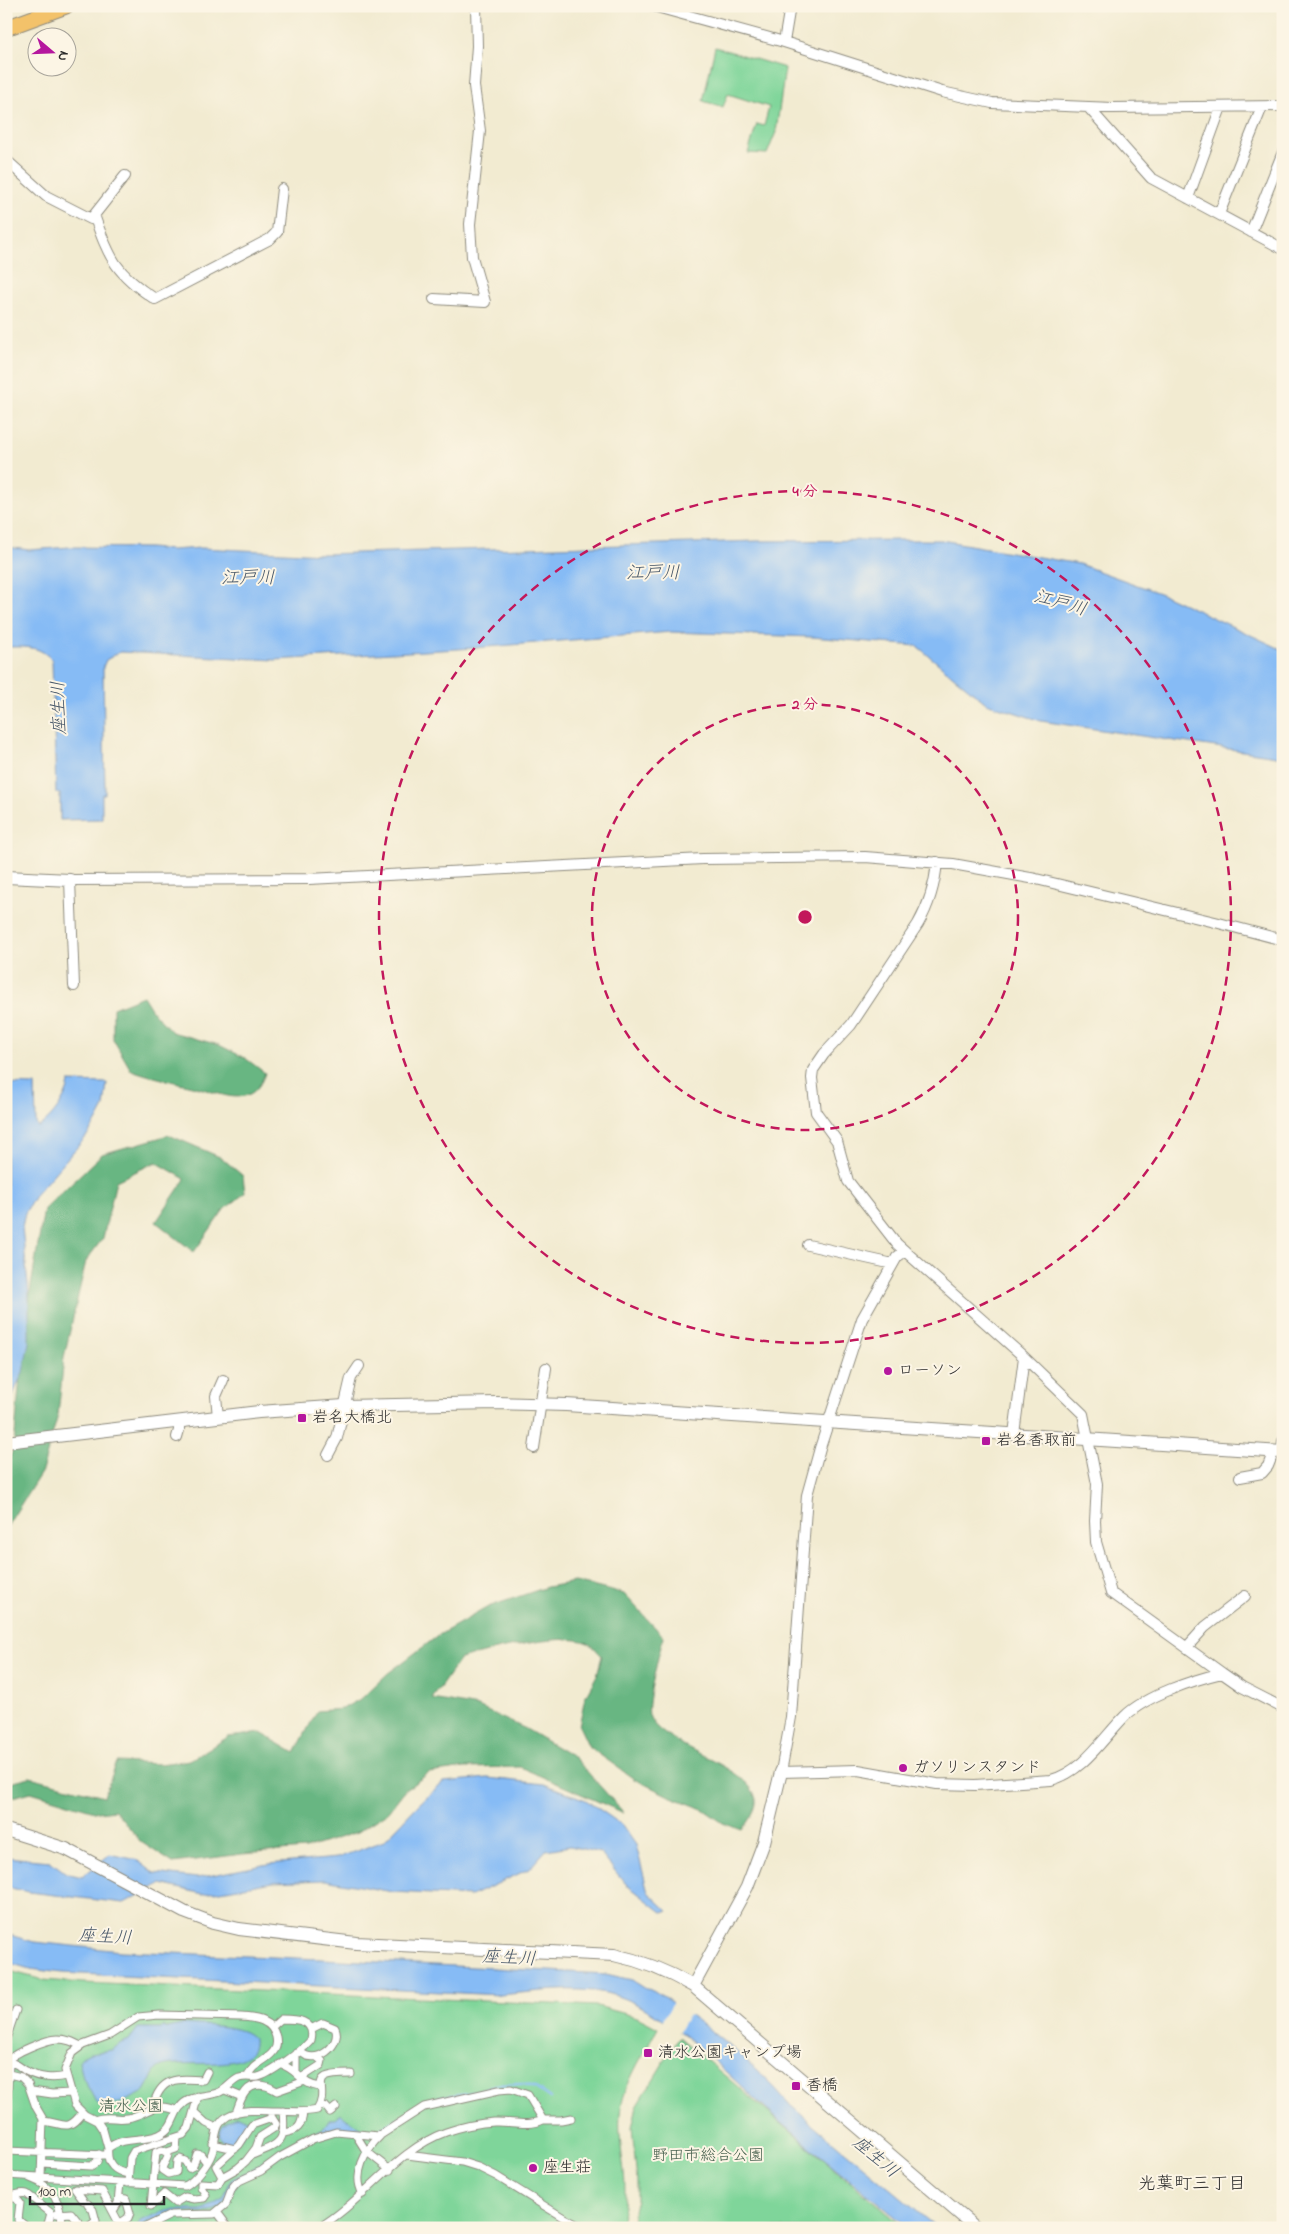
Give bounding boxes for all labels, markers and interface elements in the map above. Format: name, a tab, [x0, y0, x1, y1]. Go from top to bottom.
north arrow	[28, 28, 78, 78]
text: N	[51, 48, 74, 64]
text: 4 分	[792, 481, 817, 503]
water label: 江戸川	[626, 561, 680, 587]
water label: 江戸川	[221, 566, 275, 592]
water label: 江戸川	[1030, 584, 1090, 624]
water label: 座生川	[46, 681, 74, 735]
text: 2 分	[791, 694, 818, 716]
centre of rings	[796, 908, 814, 926]
place label: ローソン	[898, 1359, 962, 1383]
marker: ローソン	[882, 1365, 894, 1377]
place label: 岩名大橋北	[312, 1406, 392, 1430]
marker: 岩名大橋北	[296, 1412, 308, 1424]
place label: 岩名香取前	[996, 1429, 1076, 1453]
marker: 岩名香取前	[980, 1435, 992, 1447]
place label: ガソリンスタンド	[913, 1756, 1041, 1780]
marker: ガソリンスタンド	[897, 1762, 909, 1774]
water label: 座生川	[77, 1924, 133, 1952]
water label: 座生川	[481, 1945, 537, 1973]
place label: 清水公園キャンプ場	[658, 2041, 802, 2065]
marker: 清水公園キャンプ場	[642, 2047, 654, 2059]
place label: 香橋	[806, 2074, 838, 2098]
marker: 香橋	[790, 2080, 802, 2092]
park label: 清水公園	[99, 2095, 163, 2119]
water label: 座生川	[846, 2131, 904, 2185]
park label: 野田市総合公園	[652, 2144, 764, 2168]
place label: 座生荘	[543, 2156, 591, 2180]
marker: 座生荘	[527, 2162, 539, 2174]
district label: 光葉町三丁目	[1138, 2172, 1246, 2198]
scale bar	[30, 2174, 164, 2206]
text: 100 m	[38, 2181, 71, 2203]

